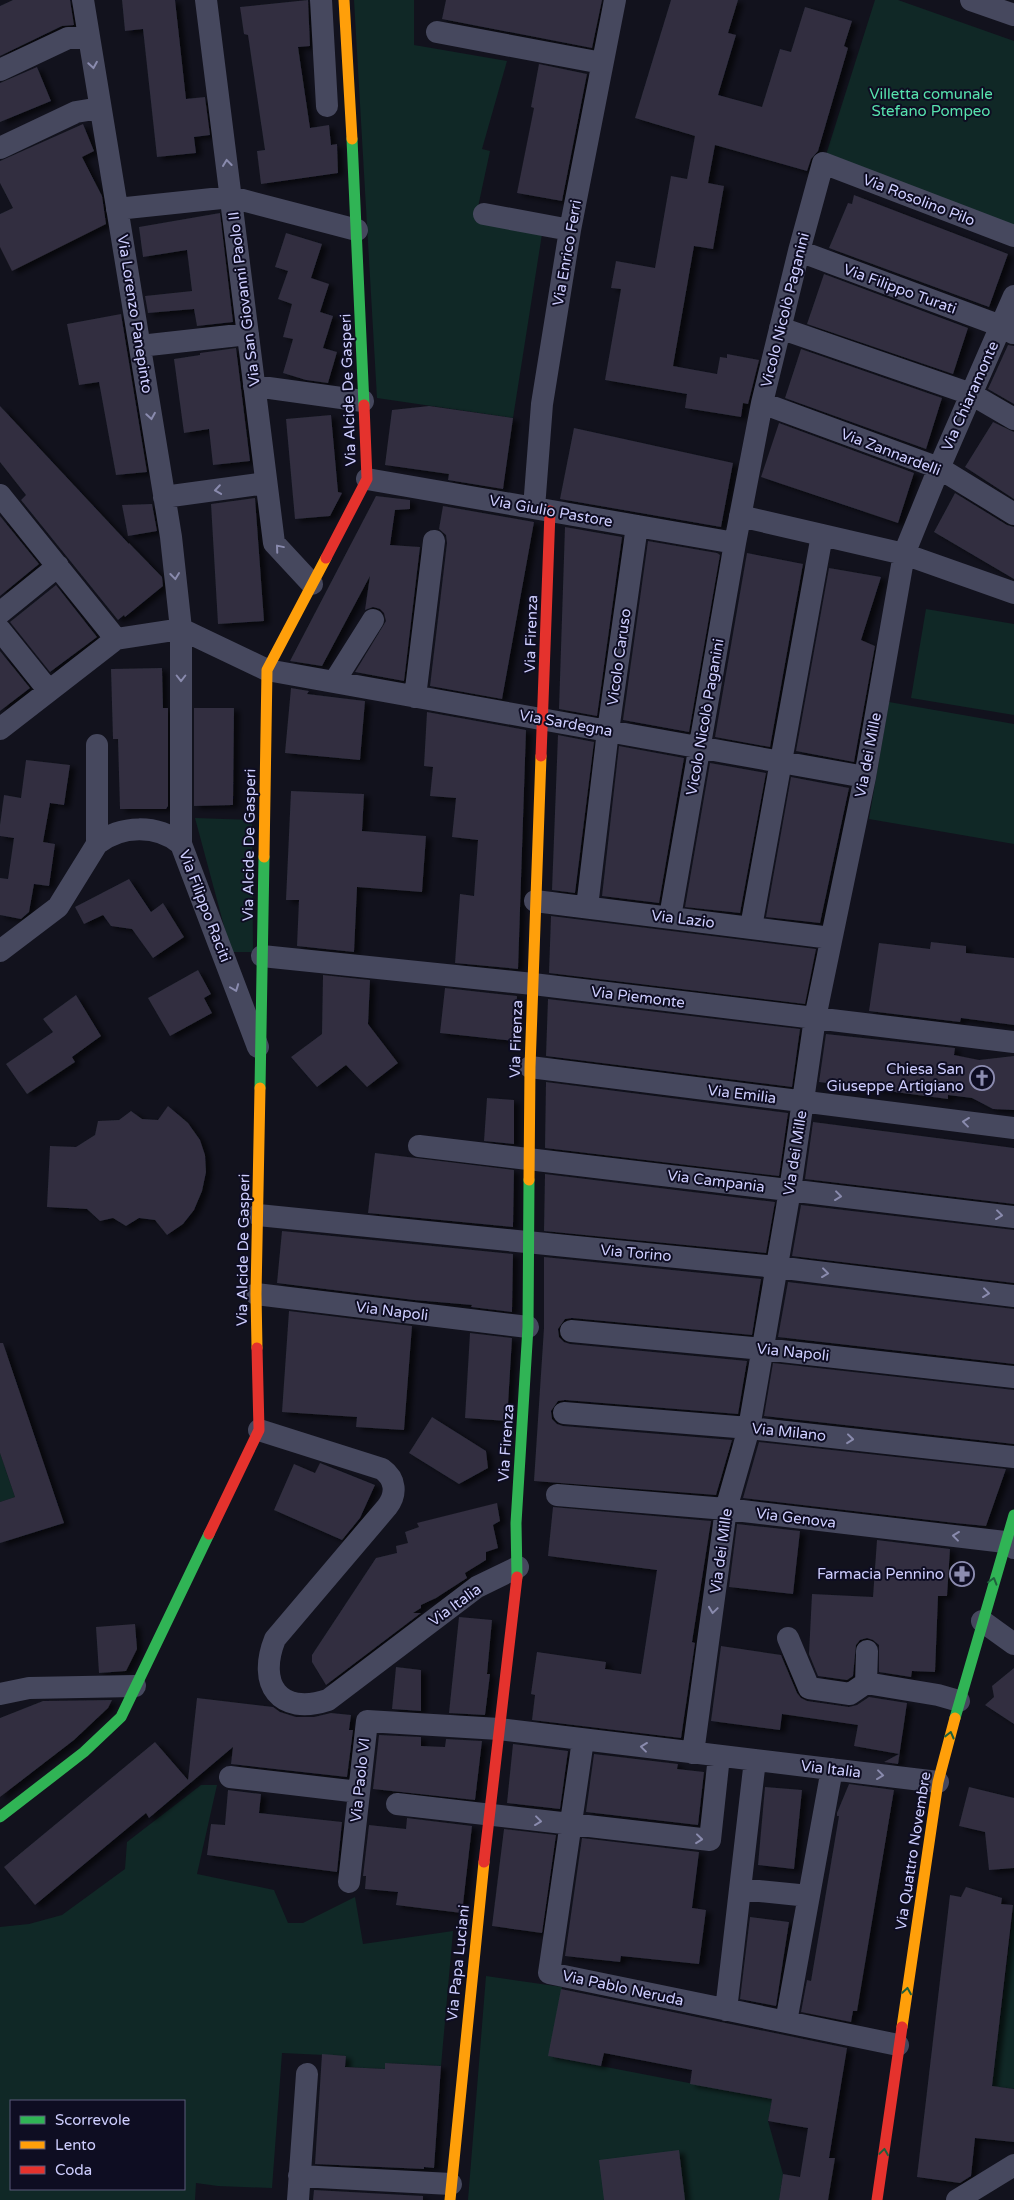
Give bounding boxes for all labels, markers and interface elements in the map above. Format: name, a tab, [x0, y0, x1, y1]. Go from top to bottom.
one-way arrow	[88, 61, 98, 70]
park label: Villetta comunale Stefano Pompeo	[869, 85, 993, 120]
one-way arrow	[222, 159, 232, 167]
street label: Via Rosolino Pilo	[860, 170, 978, 230]
street label: Via Enrico Ferri	[549, 198, 585, 308]
street label: Via San Giovanni Paolo II	[224, 211, 264, 387]
street label: Vicolo Nicolò Paganini	[757, 231, 813, 389]
street label: Via Lorenzo Panepinto	[114, 233, 156, 395]
street label: Via Filippo Turati	[841, 260, 959, 318]
street label: Via Alcide De Gasperi	[336, 313, 360, 467]
street label: Via Chiaramonte	[938, 338, 1002, 454]
one-way arrow	[146, 411, 156, 420]
street label: Via Zannardelli	[838, 425, 944, 479]
one-way arrow	[214, 484, 222, 494]
street label: Via Giulio Pastore	[488, 491, 614, 531]
one-way arrow	[277, 545, 285, 554]
one-way arrow	[169, 573, 180, 581]
street label: Via Firenza	[521, 595, 541, 673]
street label: Vicolo Caruso	[603, 607, 635, 707]
street label: Vicolo Nicolò Paganini	[682, 637, 728, 797]
one-way arrow	[176, 674, 186, 682]
street label: Via Sardegna	[518, 706, 614, 740]
street label: Via dei Mille	[851, 711, 885, 799]
street label: Via Alcide De Gasperi	[239, 769, 259, 921]
street label: Via Filippo Raciti	[175, 847, 235, 965]
street label: Via Lazio	[650, 906, 716, 932]
street label: Via Piemonte	[590, 982, 686, 1012]
one-way arrow	[229, 983, 239, 992]
street label: Via Firenza	[506, 1000, 526, 1078]
place label: Chiesa San Giuseppe Artigiano	[827, 1060, 964, 1095]
church icon: Chiesa San Giuseppe Artigiano	[969, 1065, 995, 1091]
street label: Via Emilia	[707, 1081, 777, 1107]
street label: Via dei Mille	[779, 1109, 811, 1197]
one-way arrow	[961, 1117, 969, 1128]
street label: Via Campania	[666, 1166, 766, 1196]
street label: Via Alcide De Gasperi	[233, 1174, 253, 1326]
one-way arrow	[834, 1190, 842, 1201]
one-way arrow	[996, 1209, 1004, 1220]
street label: Via Torino	[600, 1241, 672, 1265]
one-way arrow	[821, 1267, 829, 1278]
one-way arrow	[982, 1287, 990, 1298]
street label: Via Napoli	[355, 1298, 429, 1324]
street label: Via Napoli	[756, 1339, 830, 1365]
street label: Via Firenza	[494, 1403, 518, 1483]
street label: Via Milano	[751, 1419, 827, 1445]
one-way arrow	[846, 1433, 854, 1444]
street label: Via Genova	[755, 1504, 837, 1532]
street label: Via dei Mille	[706, 1507, 736, 1595]
one-way arrow	[952, 1531, 960, 1542]
pharmacy icon: Farmacia Pennino	[949, 1561, 975, 1587]
place label: Farmacia Pennino	[817, 1565, 944, 1583]
one-way arrow	[988, 1578, 998, 1586]
street label: Via Italia	[425, 1580, 485, 1630]
one-way arrow	[708, 1605, 718, 1614]
one-way arrow	[944, 1731, 955, 1739]
street label: Via Paolo VI	[347, 1737, 373, 1823]
one-way arrow	[640, 1742, 648, 1753]
street label: Via Italia	[800, 1756, 862, 1782]
one-way arrow	[877, 1769, 885, 1780]
street label: Via Quattro Novembre	[892, 1770, 934, 1932]
one-way arrow	[534, 1815, 542, 1826]
one-way arrow	[696, 1833, 704, 1844]
street label: Via Papa Luciani	[443, 1904, 473, 2022]
street label: Via Pablo Neruda	[561, 1966, 685, 2010]
one-way arrow	[901, 1986, 911, 1995]
legend	[10, 2100, 185, 2190]
text: Scorrevole	[55, 2111, 130, 2129]
text: Lento	[55, 2136, 96, 2154]
one-way arrow	[878, 2147, 889, 2155]
text: Coda	[55, 2161, 92, 2179]

